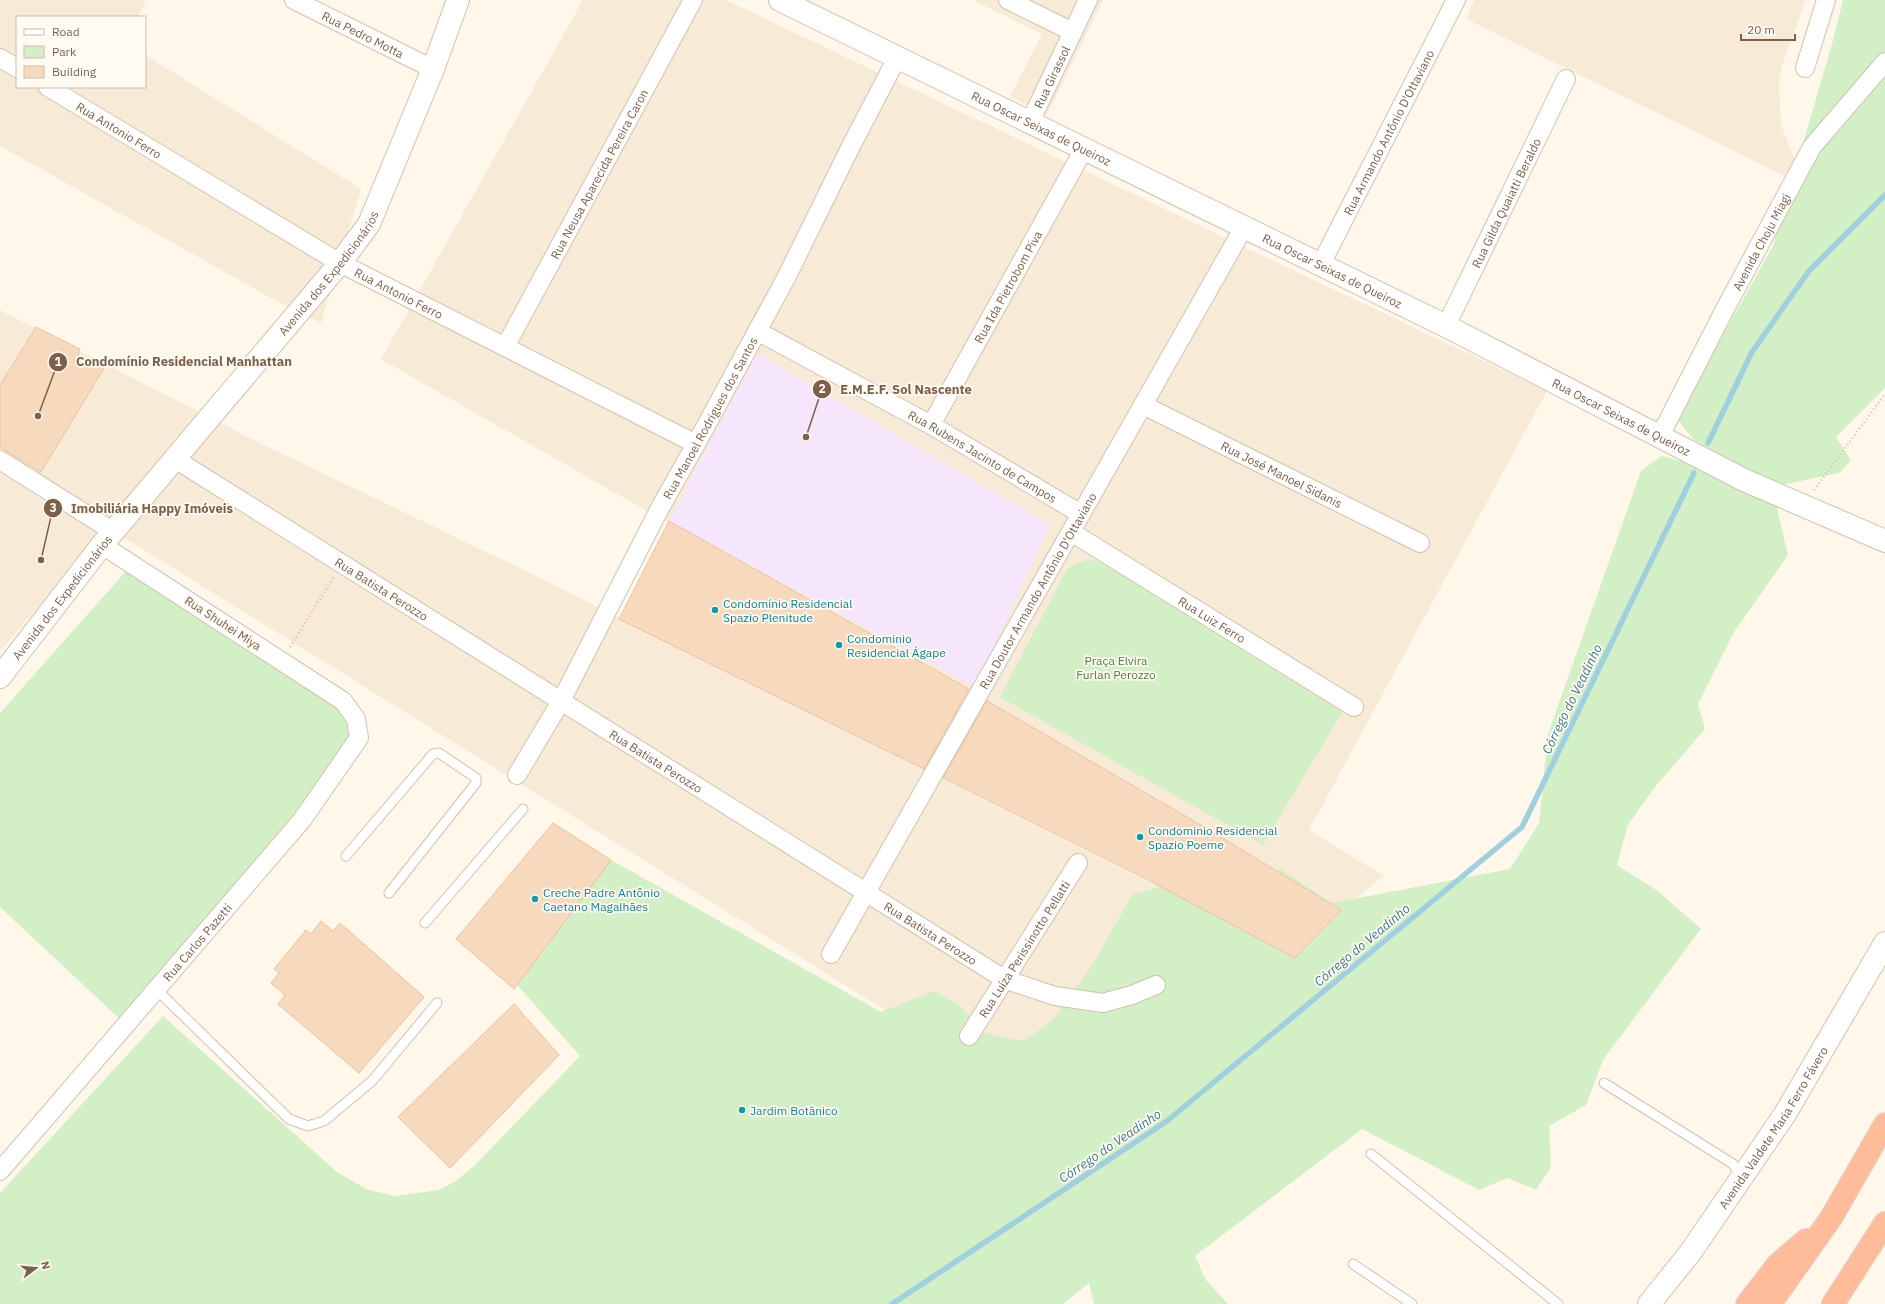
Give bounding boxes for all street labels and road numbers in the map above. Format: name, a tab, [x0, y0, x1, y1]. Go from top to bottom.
street label: Rua Pedro Motta	[320, 8, 407, 61]
street label: Rua Girassol	[1030, 43, 1073, 111]
street label: Rua Armando Antônio D'Ottaviano	[1340, 47, 1437, 217]
street label: Rua Neusa Aparecida Pereira Caron	[547, 86, 651, 261]
street label: Rua Oscar Seixas de Queiroz	[969, 87, 1114, 169]
street label: Rua Antonio Ferro	[74, 98, 165, 161]
street label: Rua Gilda Quaiatti Beraldo	[1468, 135, 1544, 270]
street label: Avenida Choju Miagi	[1729, 191, 1793, 293]
street label: Avenida dos Expedicionários	[275, 208, 381, 338]
street label: Rua Ida Pietrobom Piva	[970, 227, 1045, 346]
street label: Rua Oscar Seixas de Queiroz	[1260, 230, 1405, 311]
street label: Rua Antonio Ferro	[352, 264, 446, 322]
street label: Rua Manoel Rodrigues dos Santos	[659, 334, 760, 502]
street label: Rua Oscar Seixas de Queiroz	[1550, 375, 1694, 459]
street label: Rua Rubens Jacinto de Campos	[906, 407, 1060, 506]
street label: Rua José Manoel Sidanis	[1219, 438, 1345, 511]
street label: Rua Doutor Armando Antônio D'Ottaviano	[976, 489, 1099, 691]
street label: Avenida dos Expedicionários	[9, 531, 115, 663]
street label: Rua Batista Perozzo	[332, 554, 431, 624]
street label: Rua Shuhei Miya	[182, 593, 265, 654]
street label: Rua Luiz Ferro	[1176, 593, 1249, 646]
street label: Rua Batista Perozzo	[607, 726, 706, 796]
street label: Rua Luíza Perissinotto Pellatti	[975, 877, 1073, 1020]
street label: Rua Batista Perozzo	[881, 898, 980, 968]
street label: Rua Carlos Pazetti	[159, 900, 235, 984]
street label: Avenida Valdete Maria Ferro Fávero	[1715, 1043, 1831, 1211]

